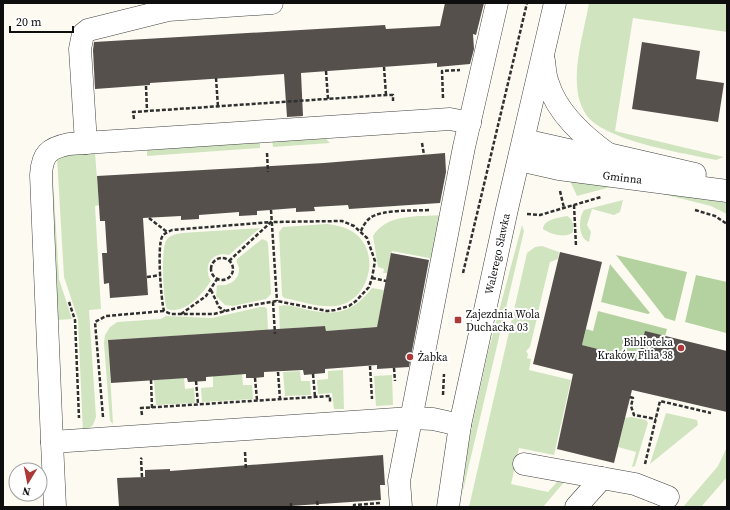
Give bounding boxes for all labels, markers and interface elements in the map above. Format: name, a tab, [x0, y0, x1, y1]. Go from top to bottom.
scale bar	[10, 8, 73, 34]
text: 20 m	[16, 14, 42, 30]
street label: Gminna	[602, 167, 643, 187]
street label: Walerego Sławka	[481, 212, 513, 296]
place label: Zajezdnia Wola Duchacka 03	[466, 307, 540, 335]
marker: Zajezdnia Wola Duchacka 03	[453, 315, 463, 325]
place label: Biblioteka Kraków Filia 38	[597, 335, 673, 363]
marker: Biblioteka Kraków Filia 38	[676, 343, 686, 353]
place label: Żabka	[418, 350, 448, 365]
marker: Żabka	[405, 352, 415, 362]
north arrow	[8, 462, 48, 502]
text: N	[21, 483, 32, 499]

